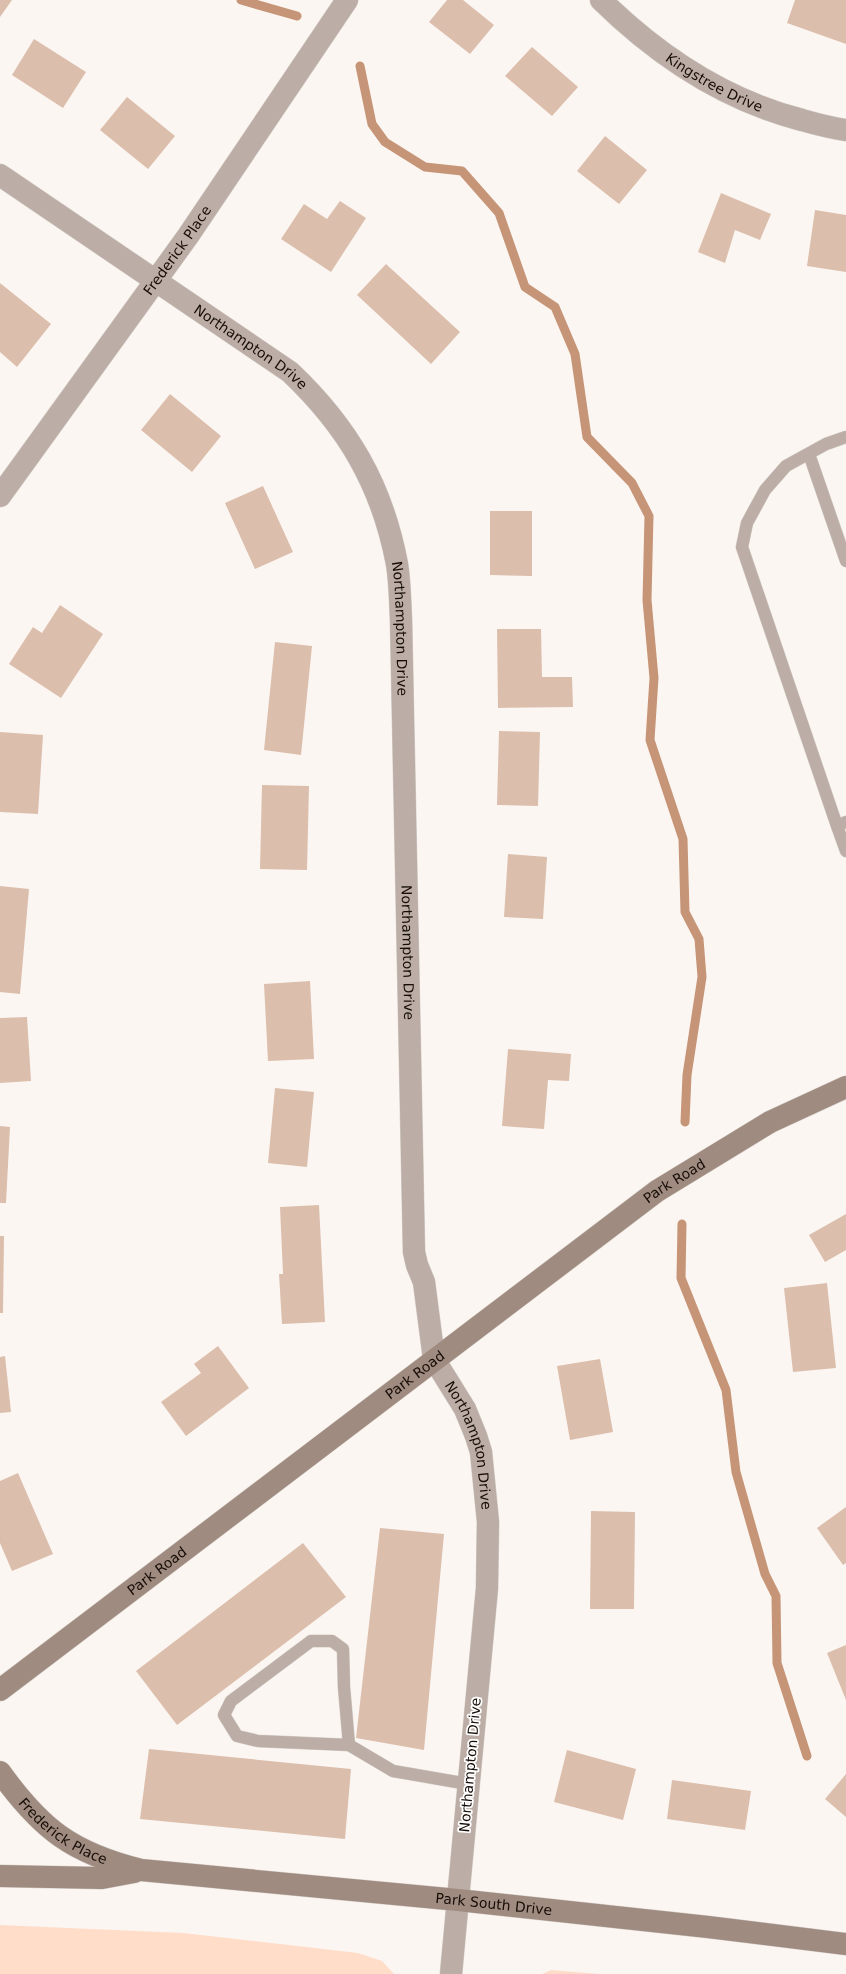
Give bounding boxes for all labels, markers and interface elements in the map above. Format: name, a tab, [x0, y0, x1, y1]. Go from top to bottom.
street label: Kingstree Drive	[663, 50, 765, 115]
street label: Frederick Place	[140, 202, 214, 298]
street label: Northampton Drive	[191, 301, 311, 392]
street label: Northampton Drive	[389, 560, 411, 696]
street label: Northampton Drive	[398, 885, 417, 1020]
street label: Park Road	[640, 1156, 708, 1206]
street label: Park Road	[382, 1347, 448, 1402]
street label: Northampton Drive	[442, 1378, 495, 1510]
street label: Park Road	[124, 1543, 190, 1598]
street label: Northampton Drive	[456, 1697, 484, 1833]
street label: Frederick Place	[16, 1795, 110, 1867]
street label: Park South Drive	[435, 1890, 553, 1918]

